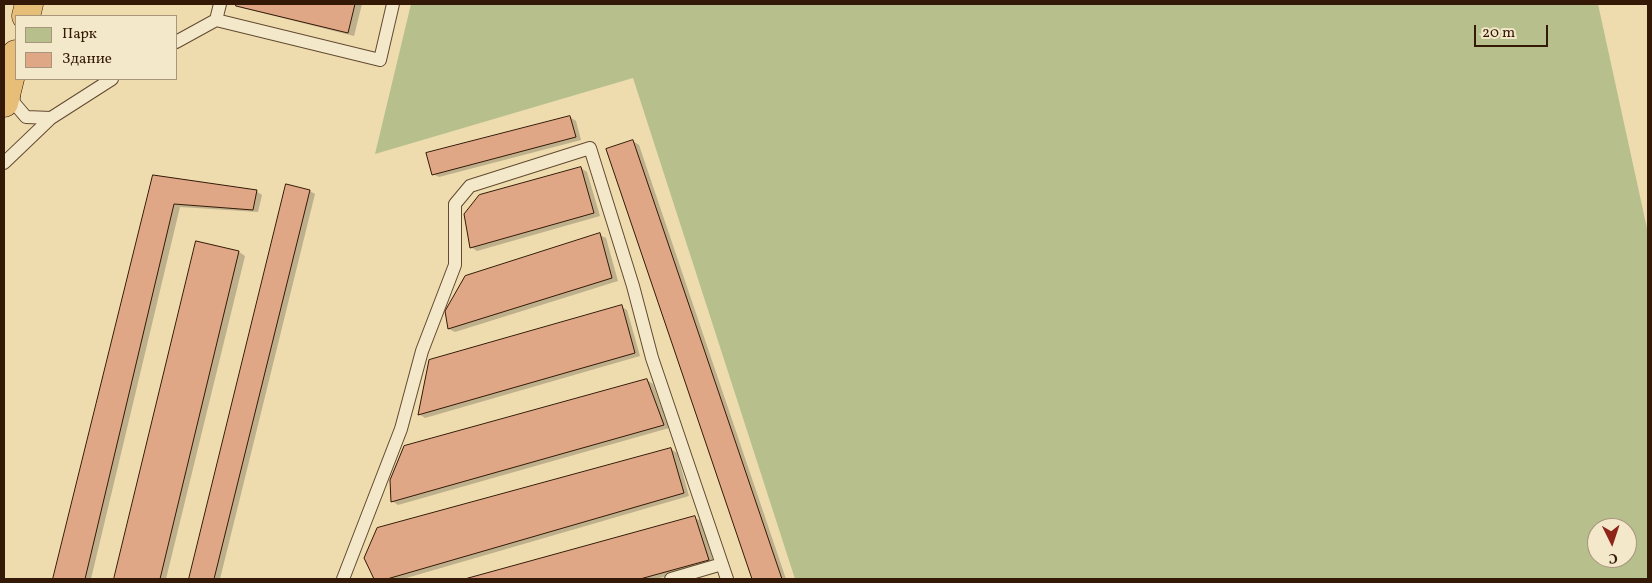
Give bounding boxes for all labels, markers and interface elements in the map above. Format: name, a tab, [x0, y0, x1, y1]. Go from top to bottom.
legend	[15, 15, 178, 80]
scale bar	[1477, 15, 1551, 47]
text: 20 m	[1482, 23, 1515, 44]
text: Парк	[62, 24, 97, 45]
text: Здание	[62, 49, 112, 70]
north arrow	[1587, 518, 1637, 568]
text: С	[1608, 548, 1618, 567]

